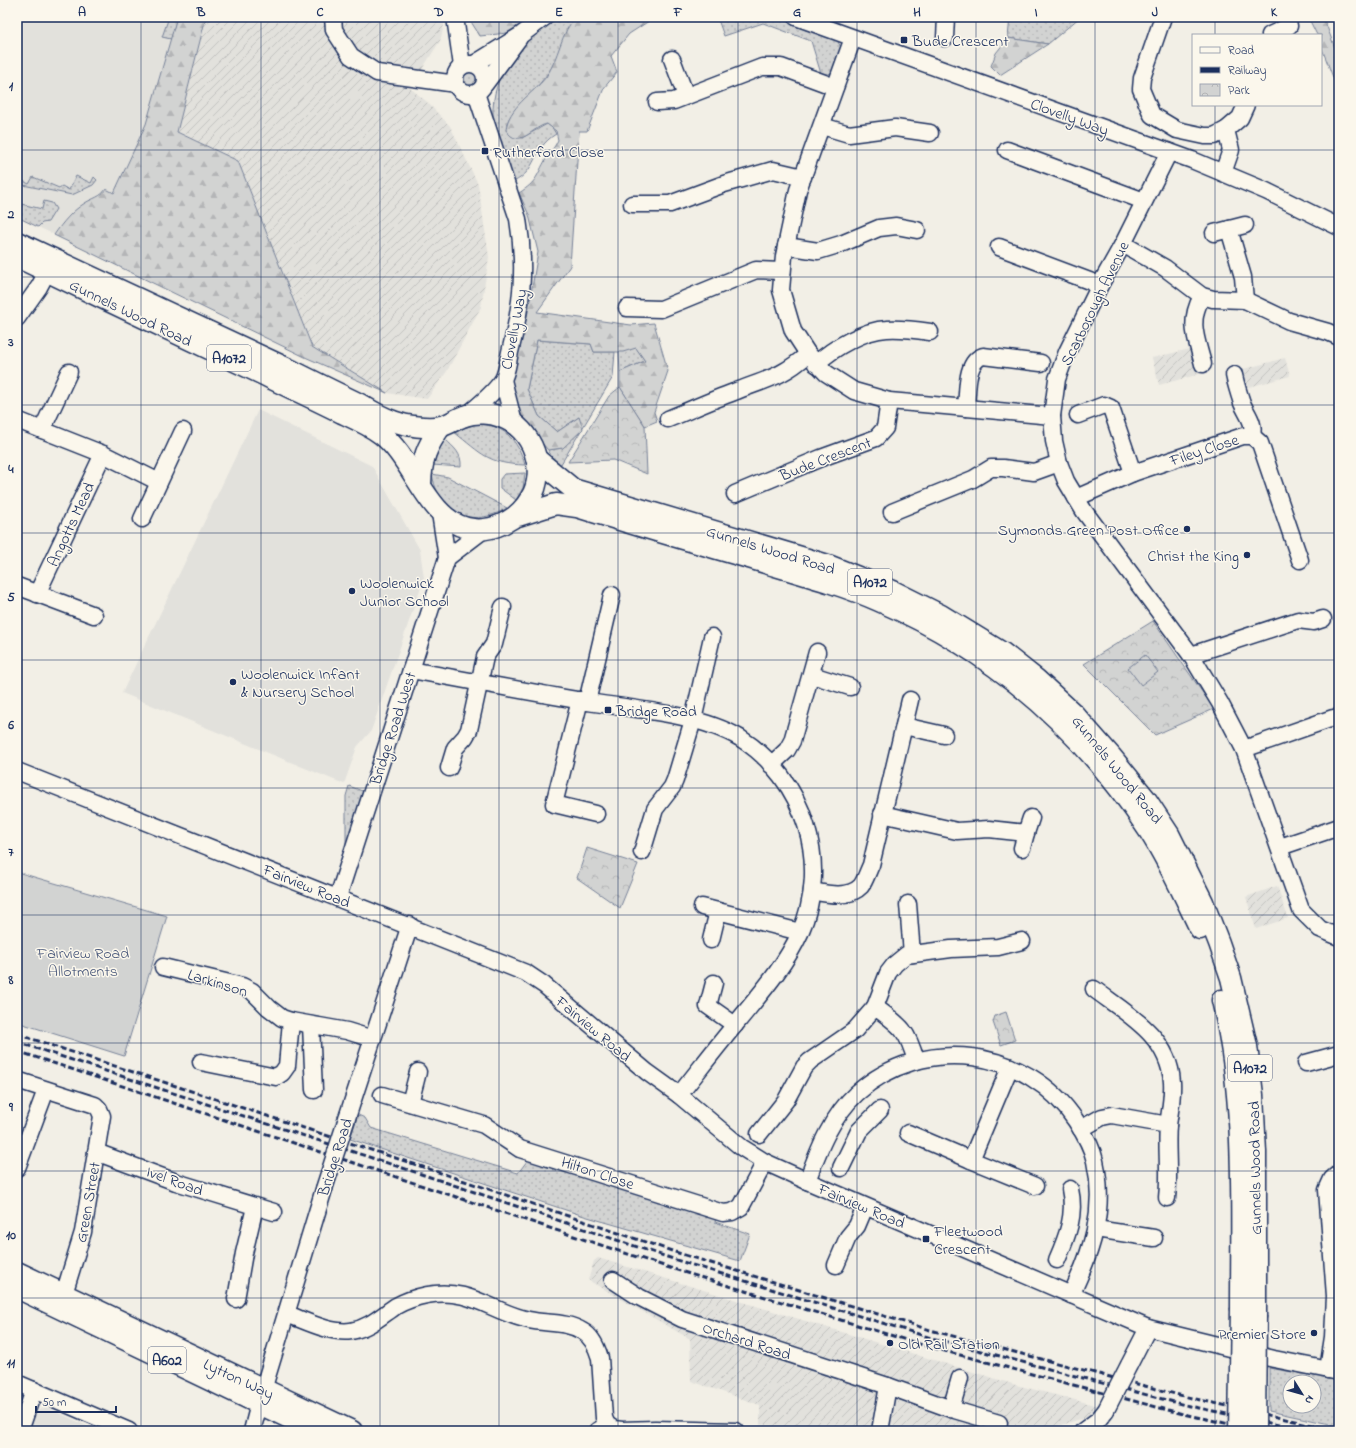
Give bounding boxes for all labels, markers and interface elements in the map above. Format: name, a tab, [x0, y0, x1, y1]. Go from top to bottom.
text: A	[78, 3, 86, 22]
text: B	[196, 3, 206, 22]
text: C	[316, 3, 324, 22]
text: D	[433, 3, 444, 22]
text: E	[555, 3, 563, 22]
text: F	[673, 3, 683, 22]
text: G	[793, 3, 801, 22]
text: H	[913, 3, 921, 22]
text: I	[1034, 3, 1038, 22]
text: J	[1152, 3, 1158, 22]
text: K	[1271, 3, 1278, 22]
place label: Bude Crescent	[911, 30, 1009, 54]
legend	[1192, 34, 1322, 106]
marker: Bude Crescent	[899, 35, 909, 45]
text: Road	[1228, 42, 1254, 60]
text: Railway	[1228, 62, 1267, 81]
text: 1	[9, 77, 14, 96]
text: Park	[1228, 82, 1250, 100]
street label: Clovelly Way	[1027, 93, 1112, 143]
place label: Rutherford Close	[493, 141, 605, 165]
marker: Rutherford Close	[480, 146, 490, 156]
text: 2	[7, 205, 15, 224]
street label: Scarborough Avenue	[1055, 237, 1137, 370]
street label: Gunnels Wood Road	[65, 274, 195, 354]
street label: Clovelly Way	[495, 287, 535, 372]
text: 3	[7, 333, 14, 352]
road number: A1072	[207, 345, 251, 371]
street label: Filey Close	[1166, 428, 1243, 474]
street label: Bude Crescent	[775, 431, 876, 489]
text: 4	[7, 460, 14, 479]
street label: Angotts Mead	[42, 479, 102, 571]
place label: Symonds Green Post Office	[998, 519, 1180, 543]
street label: Gunnels Wood Road	[703, 520, 838, 582]
marker: Symonds Green Post Office	[1182, 524, 1192, 534]
place label: Christ the King	[1147, 545, 1239, 569]
marker: Christ the King	[1242, 550, 1252, 560]
road number: A1072	[848, 569, 892, 595]
place label: Woolenwick Junior School	[360, 572, 449, 614]
marker: Woolenwick Junior School	[347, 586, 357, 596]
text: 5	[7, 588, 15, 607]
place label: Woolenwick Infant & Nursery School	[241, 663, 360, 705]
street label: Bridge Road West	[364, 668, 424, 789]
marker: Woolenwick Infant & Nursery School	[228, 677, 238, 687]
place label: Bridge Road	[615, 700, 697, 724]
marker: Bridge Road	[603, 705, 613, 715]
street label: Gunnels Wood Road	[1065, 711, 1168, 830]
text: 6	[7, 716, 14, 735]
text: 7	[8, 843, 14, 862]
street label: Fairview Road	[258, 858, 354, 915]
park label: Fairview Road Allotments	[36, 942, 129, 984]
street label: Larkinson	[184, 963, 251, 1004]
text: 8	[8, 971, 14, 990]
street label: Fairview Road	[549, 990, 636, 1068]
road number: A1072	[1228, 1055, 1272, 1081]
text: 9	[8, 1098, 14, 1117]
street label: Gunnels Wood Road	[1243, 1101, 1269, 1235]
street label: Bridge Road	[312, 1115, 360, 1201]
street label: Hilton Close	[558, 1151, 638, 1197]
street label: Green Street	[70, 1160, 108, 1245]
street label: Ivel Road	[142, 1161, 206, 1203]
street label: Fairview Road	[813, 1177, 908, 1236]
place label: Fleetwood Crescent	[933, 1220, 1003, 1262]
text: 10	[6, 1226, 16, 1245]
marker: Fleetwood Crescent	[921, 1234, 931, 1244]
street label: Orchard Road	[699, 1316, 794, 1367]
place label: Premier Store	[1218, 1323, 1307, 1347]
marker: Premier Store	[1309, 1328, 1319, 1338]
place label: Old Rail Station	[898, 1333, 1000, 1357]
marker: Old Rail Station	[885, 1338, 895, 1348]
road number: A602	[148, 1347, 186, 1373]
street label: Lytton Way	[199, 1353, 278, 1407]
text: 11	[7, 1354, 16, 1373]
north arrow	[1282, 1374, 1322, 1414]
scale bar	[36, 1388, 116, 1414]
text: N	[1301, 1392, 1318, 1407]
text: 50 m	[42, 1394, 66, 1412]

